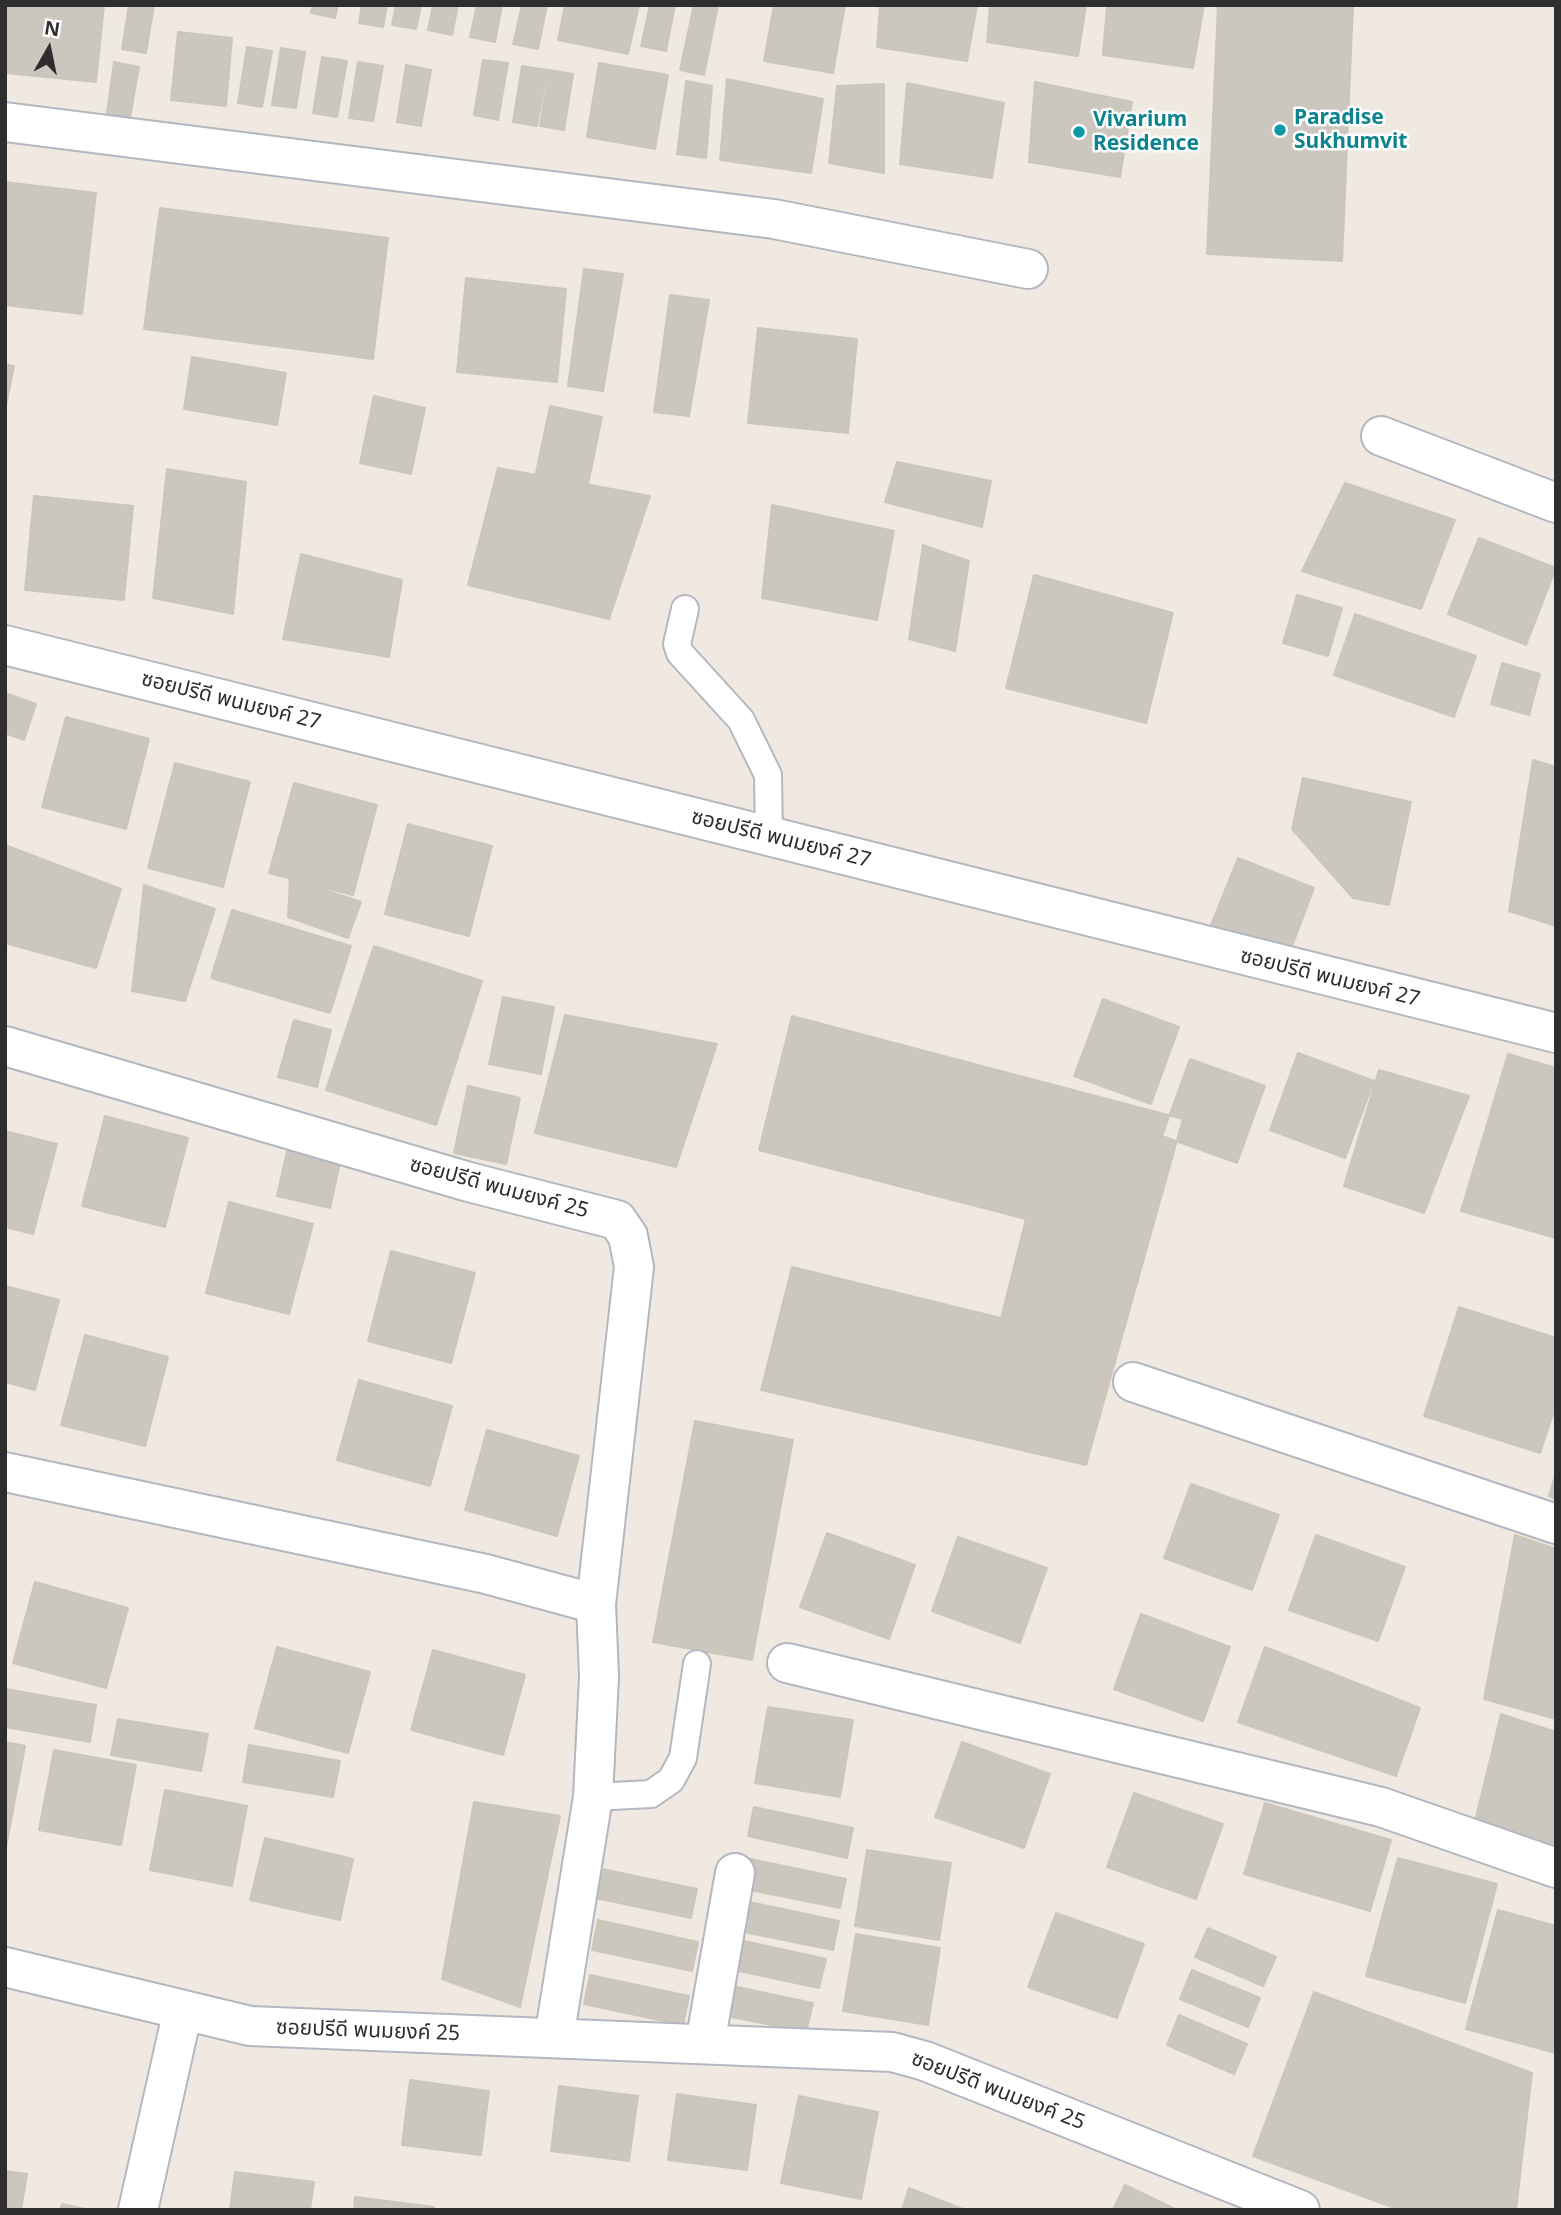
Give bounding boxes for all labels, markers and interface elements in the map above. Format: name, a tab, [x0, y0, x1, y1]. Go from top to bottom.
north arrow	[14, 14, 84, 84]
text: N	[43, 14, 62, 42]
place label: Paradise Sukhumvit	[1294, 105, 1407, 155]
place label: Vivarium Residence	[1093, 107, 1199, 157]
marker: Paradise Sukhumvit	[1272, 122, 1288, 138]
marker: Vivarium Residence	[1071, 124, 1087, 140]
street label: ซอยปรีดี พนมยงค์ 27	[139, 667, 323, 735]
street label: ซอยปรีดี พนมยงค์ 27	[689, 805, 873, 873]
street label: ซอยปรีดี พนมยงค์ 27	[1238, 944, 1422, 1012]
street label: ซอยปรีดี พนมยงค์ 25	[407, 1152, 591, 1224]
street label: ซอยปรีดี พนมยงค์ 25	[276, 2015, 460, 2047]
street label: ซอยปรีดี พนมยงค์ 25	[908, 2046, 1088, 2136]

